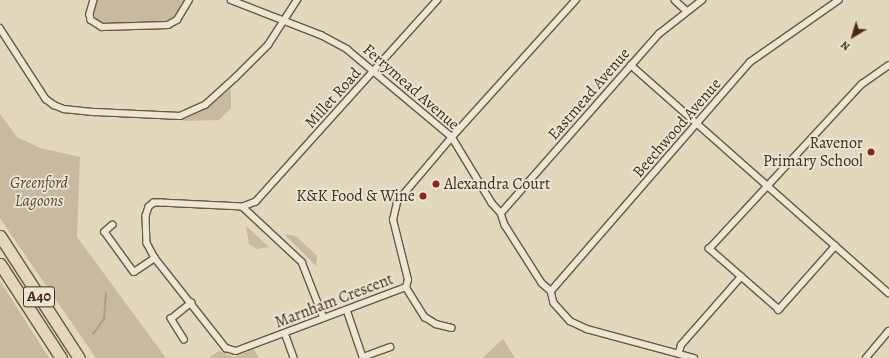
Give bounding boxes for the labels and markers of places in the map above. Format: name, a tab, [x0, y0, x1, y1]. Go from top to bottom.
place label: Ravenor Primary School	[763, 133, 863, 171]
marker: Ravenor Primary School	[866, 147, 876, 157]
place label: Alexandra Court	[444, 174, 550, 194]
marker: Alexandra Court	[431, 179, 441, 189]
place label: K&K Food & Wine	[296, 186, 415, 206]
marker: K&K Food & Wine	[418, 191, 428, 201]

